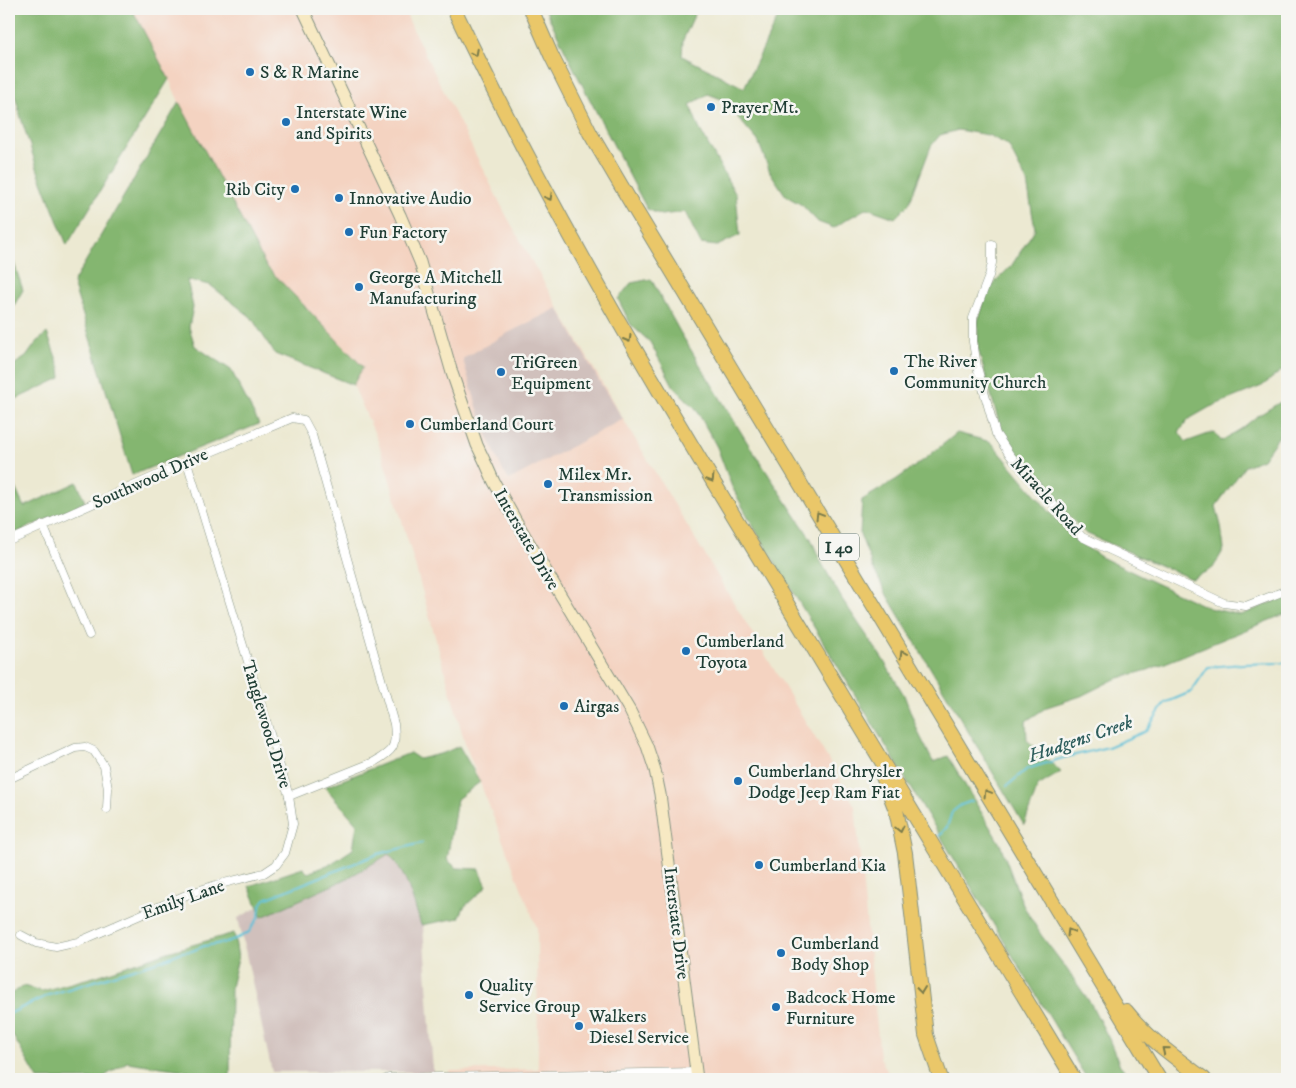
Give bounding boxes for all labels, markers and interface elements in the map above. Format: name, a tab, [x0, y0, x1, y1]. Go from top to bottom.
one-way arrow	[469, 48, 479, 57]
place label: S & R Marine	[260, 62, 359, 84]
marker: S & R Marine	[244, 66, 256, 78]
place label: Prayer Mt.	[721, 97, 798, 119]
marker: Prayer Mt.	[705, 101, 717, 113]
place label: Interstate Wine and Spirits	[296, 102, 407, 145]
marker: Interstate Wine and Spirits	[280, 116, 292, 128]
place label: Rib City	[225, 179, 285, 201]
marker: Rib City	[289, 183, 301, 195]
place label: Innovative Audio	[349, 188, 472, 210]
marker: Innovative Audio	[333, 192, 345, 204]
one-way arrow	[543, 192, 553, 201]
place label: Fun Factory	[359, 222, 448, 244]
marker: Fun Factory	[343, 226, 355, 238]
place label: George A Mitchell Manufacturing	[369, 267, 503, 310]
marker: George A Mitchell Manufacturing	[353, 281, 365, 293]
one-way arrow	[622, 334, 632, 343]
place label: The River Community Church	[904, 351, 1047, 394]
place label: TriGreen Equipment	[511, 352, 591, 395]
marker: The River Community Church	[888, 365, 900, 377]
marker: TriGreen Equipment	[495, 366, 507, 378]
place label: Cumberland Court	[420, 414, 554, 436]
marker: Cumberland Court	[404, 418, 416, 430]
street label: Southwood Drive	[89, 444, 211, 514]
street label: Miracle Road	[1006, 453, 1087, 540]
place label: Milex Mr. Transmission	[558, 464, 653, 507]
one-way arrow	[705, 474, 715, 483]
marker: Milex Mr. Transmission	[542, 478, 554, 490]
street label: Interstate Drive	[488, 485, 564, 594]
one-way arrow	[816, 511, 826, 520]
road number: I 40	[819, 534, 859, 560]
place label: Cumberland Toyota	[696, 631, 784, 674]
marker: Cumberland Toyota	[680, 645, 692, 657]
one-way arrow	[900, 650, 910, 659]
street label: Tanglewood Drive	[236, 658, 296, 791]
place label: Airgas	[574, 696, 619, 718]
marker: Airgas	[558, 700, 570, 712]
water label: Hudgens Creek	[1024, 711, 1136, 768]
place label: Cumberland Chrysler Dodge Jeep Ram Fiat	[748, 761, 902, 804]
marker: Cumberland Chrysler Dodge Jeep Ram Fiat	[732, 775, 744, 787]
one-way arrow	[983, 790, 993, 799]
one-way arrow	[894, 824, 905, 833]
place label: Cumberland Kia	[769, 855, 886, 877]
marker: Cumberland Kia	[753, 859, 765, 871]
street label: Interstate Drive	[658, 866, 694, 981]
street label: Emily Lane	[139, 875, 227, 925]
one-way arrow	[1067, 929, 1077, 938]
place label: Cumberland Body Shop	[791, 933, 879, 976]
marker: Cumberland Body Shop	[775, 947, 787, 959]
place label: Quality Service Group	[479, 975, 580, 1018]
one-way arrow	[915, 986, 926, 994]
place label: Badcock Home Furniture	[786, 987, 896, 1030]
marker: Quality Service Group	[463, 989, 475, 1001]
marker: Badcock Home Furniture	[770, 1001, 782, 1013]
place label: Walkers Diesel Service	[588, 1006, 689, 1049]
marker: Walkers Diesel Service	[573, 1020, 585, 1032]
one-way arrow	[1162, 1046, 1171, 1055]

